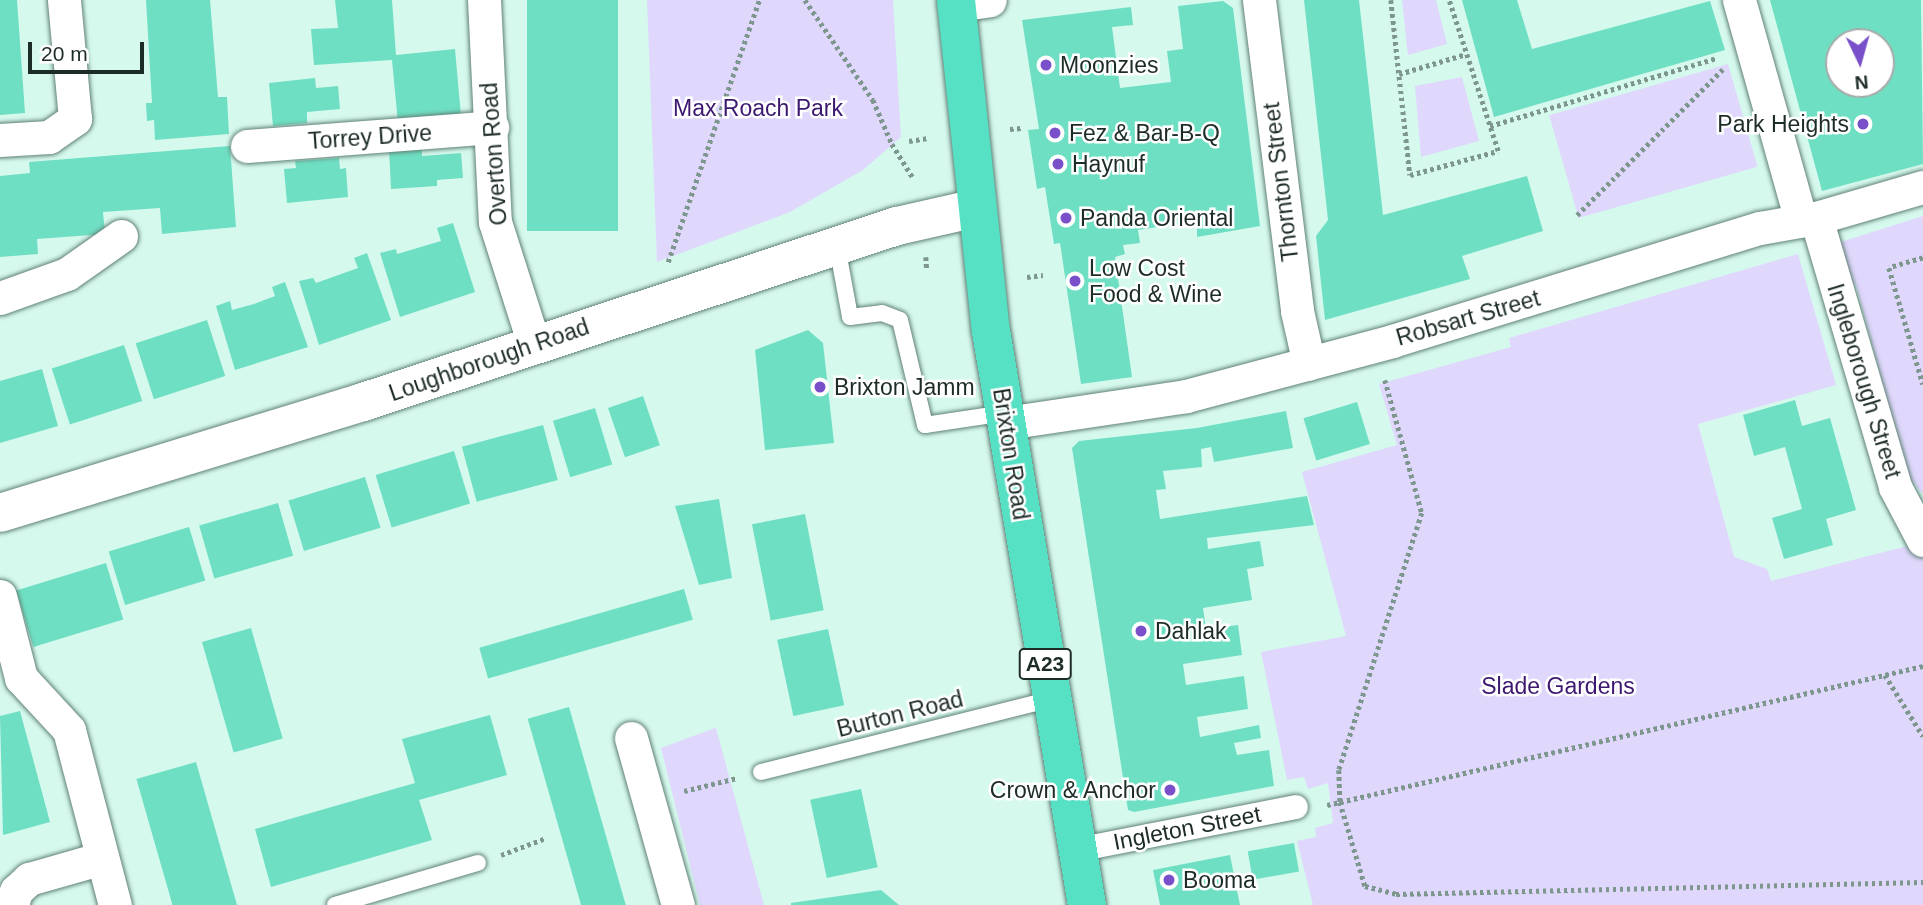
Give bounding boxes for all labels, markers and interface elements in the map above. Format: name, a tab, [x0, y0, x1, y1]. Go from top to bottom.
scale bar	[32, 28, 147, 72]
north arrow	[1825, 28, 1895, 98]
text: 20 m	[41, 42, 88, 65]
place label: Moonzies	[1060, 51, 1158, 79]
marker: Moonzies	[1038, 57, 1054, 73]
text: N	[1854, 71, 1869, 93]
street label: Overton Road	[475, 82, 513, 226]
park label: Max Roach Park	[673, 94, 843, 122]
street label: Thornton Street	[1258, 101, 1304, 263]
place label: Park Heights	[1717, 110, 1849, 138]
marker: Park Heights	[1855, 116, 1871, 132]
street label: Torrey Drive	[307, 119, 433, 155]
place label: Fez & Bar-B-Q	[1069, 119, 1220, 147]
marker: Fez & Bar-B-Q	[1047, 125, 1063, 141]
place label: Haynuf	[1072, 150, 1145, 178]
marker: Haynuf	[1050, 156, 1066, 172]
place label: Panda Oriental	[1080, 204, 1233, 232]
marker: Panda Oriental	[1058, 210, 1074, 226]
place label: Low Cost Food & Wine	[1089, 254, 1222, 308]
marker: Low Cost Food & Wine	[1067, 273, 1083, 289]
street label: Ingleborough Street	[1821, 280, 1907, 482]
street label: Robsart Street	[1393, 284, 1543, 352]
street label: Loughborough Road	[385, 313, 593, 407]
place label: Brixton Jamm	[834, 373, 975, 401]
marker: Brixton Jamm	[812, 379, 828, 395]
street label: Brixton Road	[987, 386, 1035, 522]
place label: Dahlak	[1155, 617, 1227, 645]
marker: Dahlak	[1133, 623, 1149, 639]
road number: A23	[1017, 646, 1073, 682]
park label: Slade Gardens	[1481, 672, 1635, 700]
street label: Burton Road	[834, 685, 966, 743]
place label: Crown & Anchor	[989, 776, 1156, 804]
marker: Crown & Anchor	[1162, 782, 1178, 798]
street label: Ingleton Street	[1111, 800, 1263, 856]
place label: Booma	[1183, 866, 1256, 894]
marker: Booma	[1161, 872, 1177, 888]

